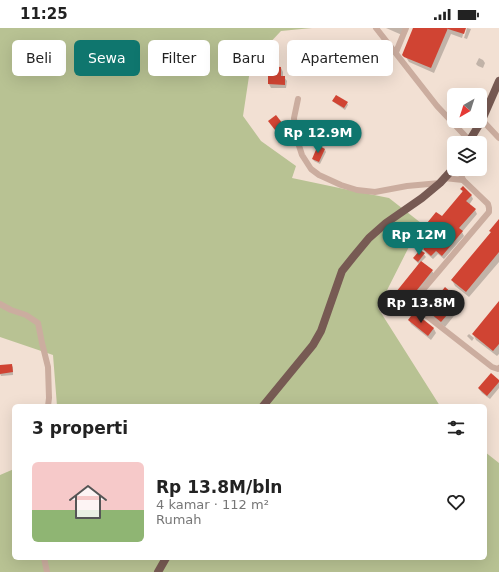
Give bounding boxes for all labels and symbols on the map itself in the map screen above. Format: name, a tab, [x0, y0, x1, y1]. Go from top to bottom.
north arrow	[447, 88, 487, 128]
pin: Rp 12.9M	[277, 120, 359, 154]
pin: Rp 12M	[386, 222, 452, 256]
pin: Rp 13.8M	[380, 290, 462, 324]

